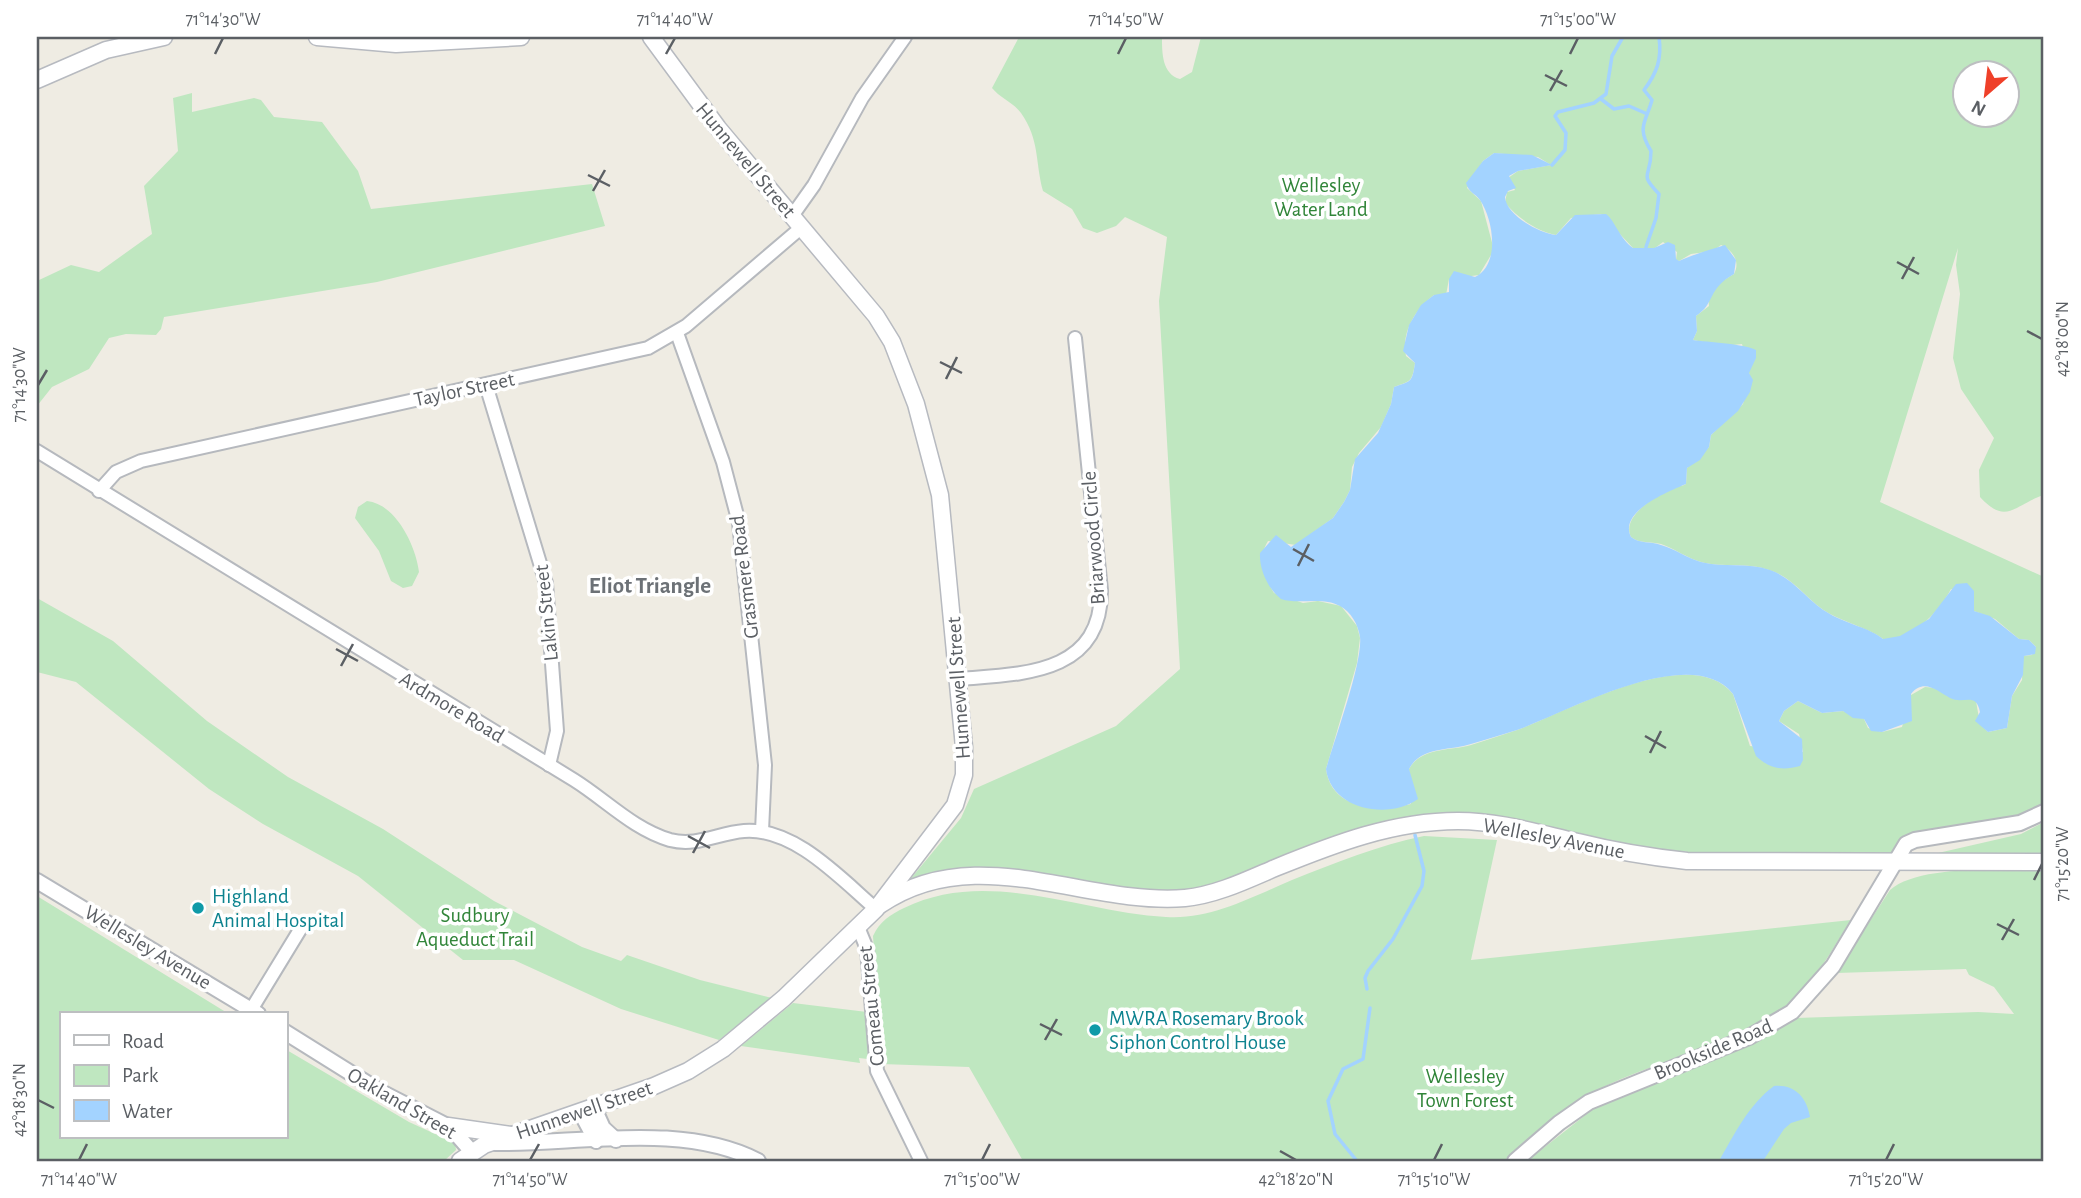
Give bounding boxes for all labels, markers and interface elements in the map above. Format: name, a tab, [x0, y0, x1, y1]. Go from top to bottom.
text: 71°14'30"W	[185, 11, 261, 29]
text: 71°14'40"W	[637, 11, 713, 29]
text: 71°14'50"W	[1088, 11, 1164, 29]
text: 71°15'00"W	[1540, 11, 1616, 29]
north arrow	[1952, 60, 2022, 130]
text: N	[1968, 96, 1989, 119]
street label: Hunnewell Street	[692, 99, 800, 222]
park label: Wellesley Water Land	[1274, 175, 1368, 220]
text: 42°18'00"N	[2054, 301, 2072, 377]
text: 71°14'30"W	[11, 347, 29, 423]
street label: Taylor Street	[412, 369, 517, 410]
street label: Briarwood Circle	[1078, 470, 1109, 606]
street label: Grasmere Road	[726, 514, 762, 640]
street label: Lakin Street	[531, 563, 562, 662]
district label: Eliot Triangle	[589, 575, 711, 598]
street label: Hunnewell Street	[943, 616, 974, 760]
street label: Ardmore Road	[396, 668, 508, 747]
street label: Wellesley Avenue	[1481, 814, 1627, 863]
text: 71°15'20"W	[2054, 827, 2072, 901]
place label: Highland Animal Hospital	[212, 886, 344, 931]
marker: Highland Animal Hospital	[190, 900, 206, 916]
street label: Wellesley Avenue	[81, 901, 215, 993]
park label: Sudbury Aqueduct Trail	[416, 905, 534, 950]
street label: Comeau Street	[855, 945, 888, 1067]
place label: MWRA Rosemary Brook Siphon Control House	[1109, 1008, 1304, 1053]
legend	[60, 1012, 287, 1138]
street label: Brookside Road	[1651, 1015, 1776, 1084]
marker: MWRA Rosemary Brook Siphon Control House	[1087, 1022, 1103, 1038]
text: Road	[122, 1031, 164, 1052]
text: 42°18'30"N	[11, 1063, 29, 1137]
street label: Oakland Street	[344, 1064, 460, 1143]
text: Park	[122, 1065, 159, 1086]
park label: Wellesley Town Forest	[1417, 1066, 1514, 1111]
street label: Hunnewell Street	[513, 1077, 655, 1144]
text: Water	[122, 1101, 172, 1122]
text: 71°14'40"W	[41, 1171, 117, 1189]
text: 71°14'50"W	[492, 1171, 568, 1189]
text: 71°15'00"W	[944, 1171, 1020, 1189]
text: 42°18'20"N	[1259, 1171, 1333, 1189]
text: 71°15'10"W	[1398, 1171, 1470, 1189]
text: 71°15'20"W	[1849, 1171, 1923, 1189]

